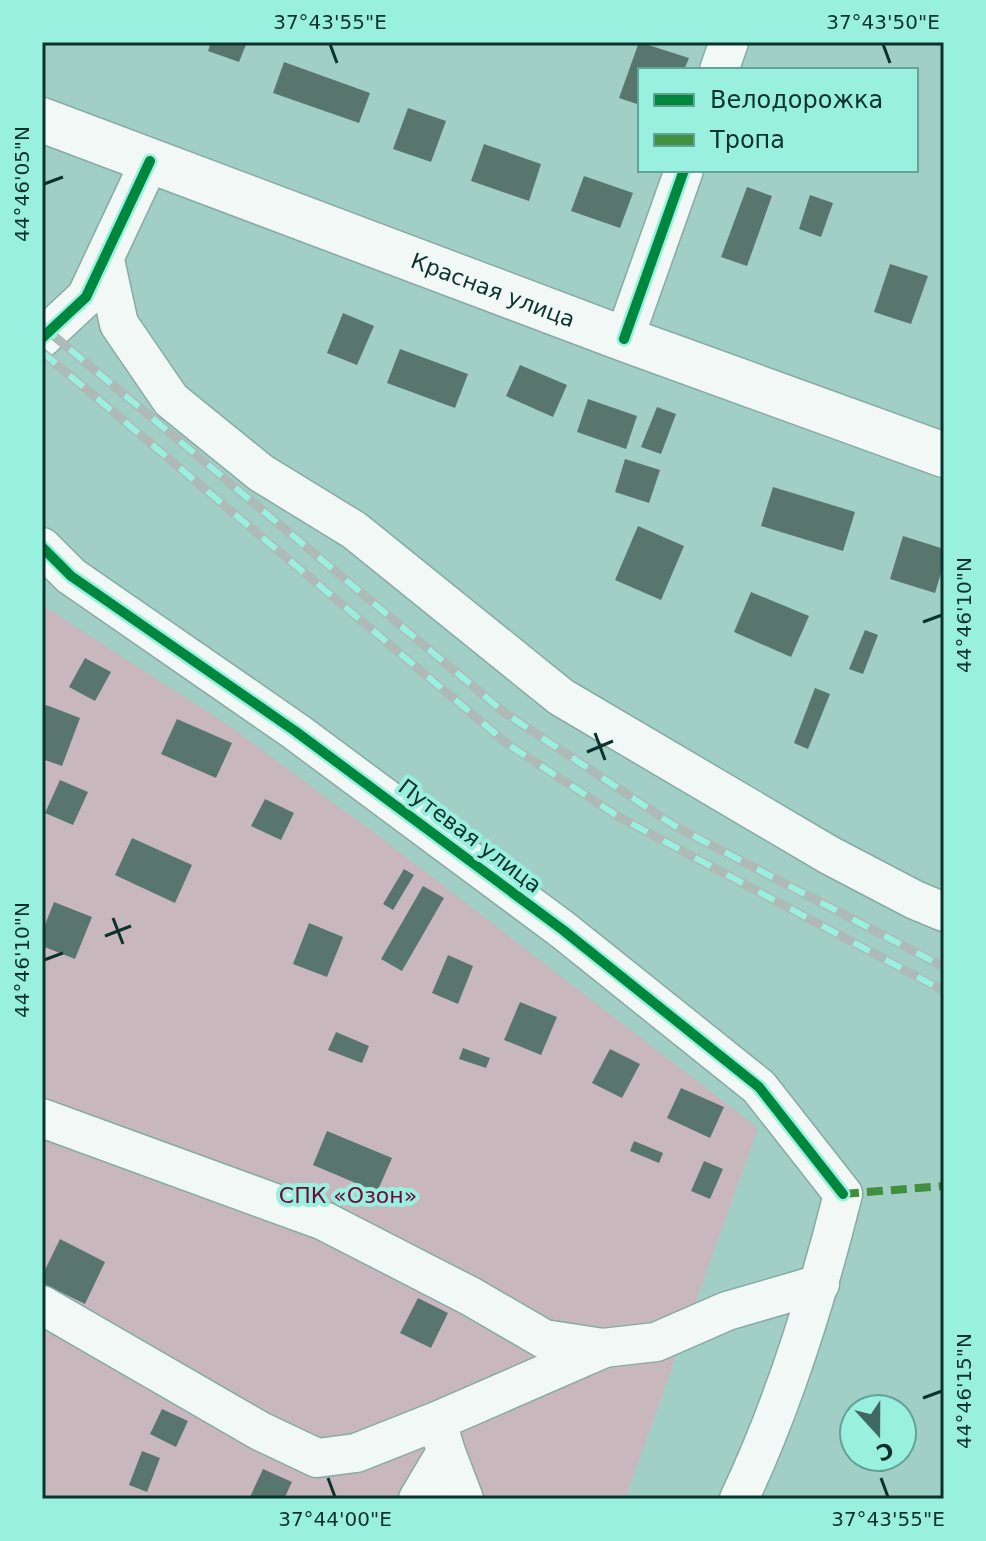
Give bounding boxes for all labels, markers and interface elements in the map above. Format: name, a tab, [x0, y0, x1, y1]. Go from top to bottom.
text: 37°43'55"E	[273, 10, 387, 34]
text: 37°43'50"E	[826, 10, 940, 34]
legend	[638, 68, 918, 172]
text: Велодорожка	[710, 86, 883, 114]
text: 44°46'05"N	[10, 126, 34, 242]
text: Тропа	[709, 126, 785, 154]
street label: Красная улица	[408, 248, 579, 332]
text: 44°46'10"N	[952, 557, 976, 673]
street label: Путевая улица	[394, 774, 546, 898]
text: 44°46'10"N	[10, 902, 34, 1018]
park label: СПК «Озон»	[279, 1183, 417, 1208]
text: 44°46'15"N	[952, 1333, 976, 1449]
north arrow	[838, 1393, 918, 1473]
text: С	[873, 1437, 897, 1466]
text: 37°44'00"E	[278, 1507, 392, 1531]
text: 37°43'55"E	[831, 1507, 945, 1531]

